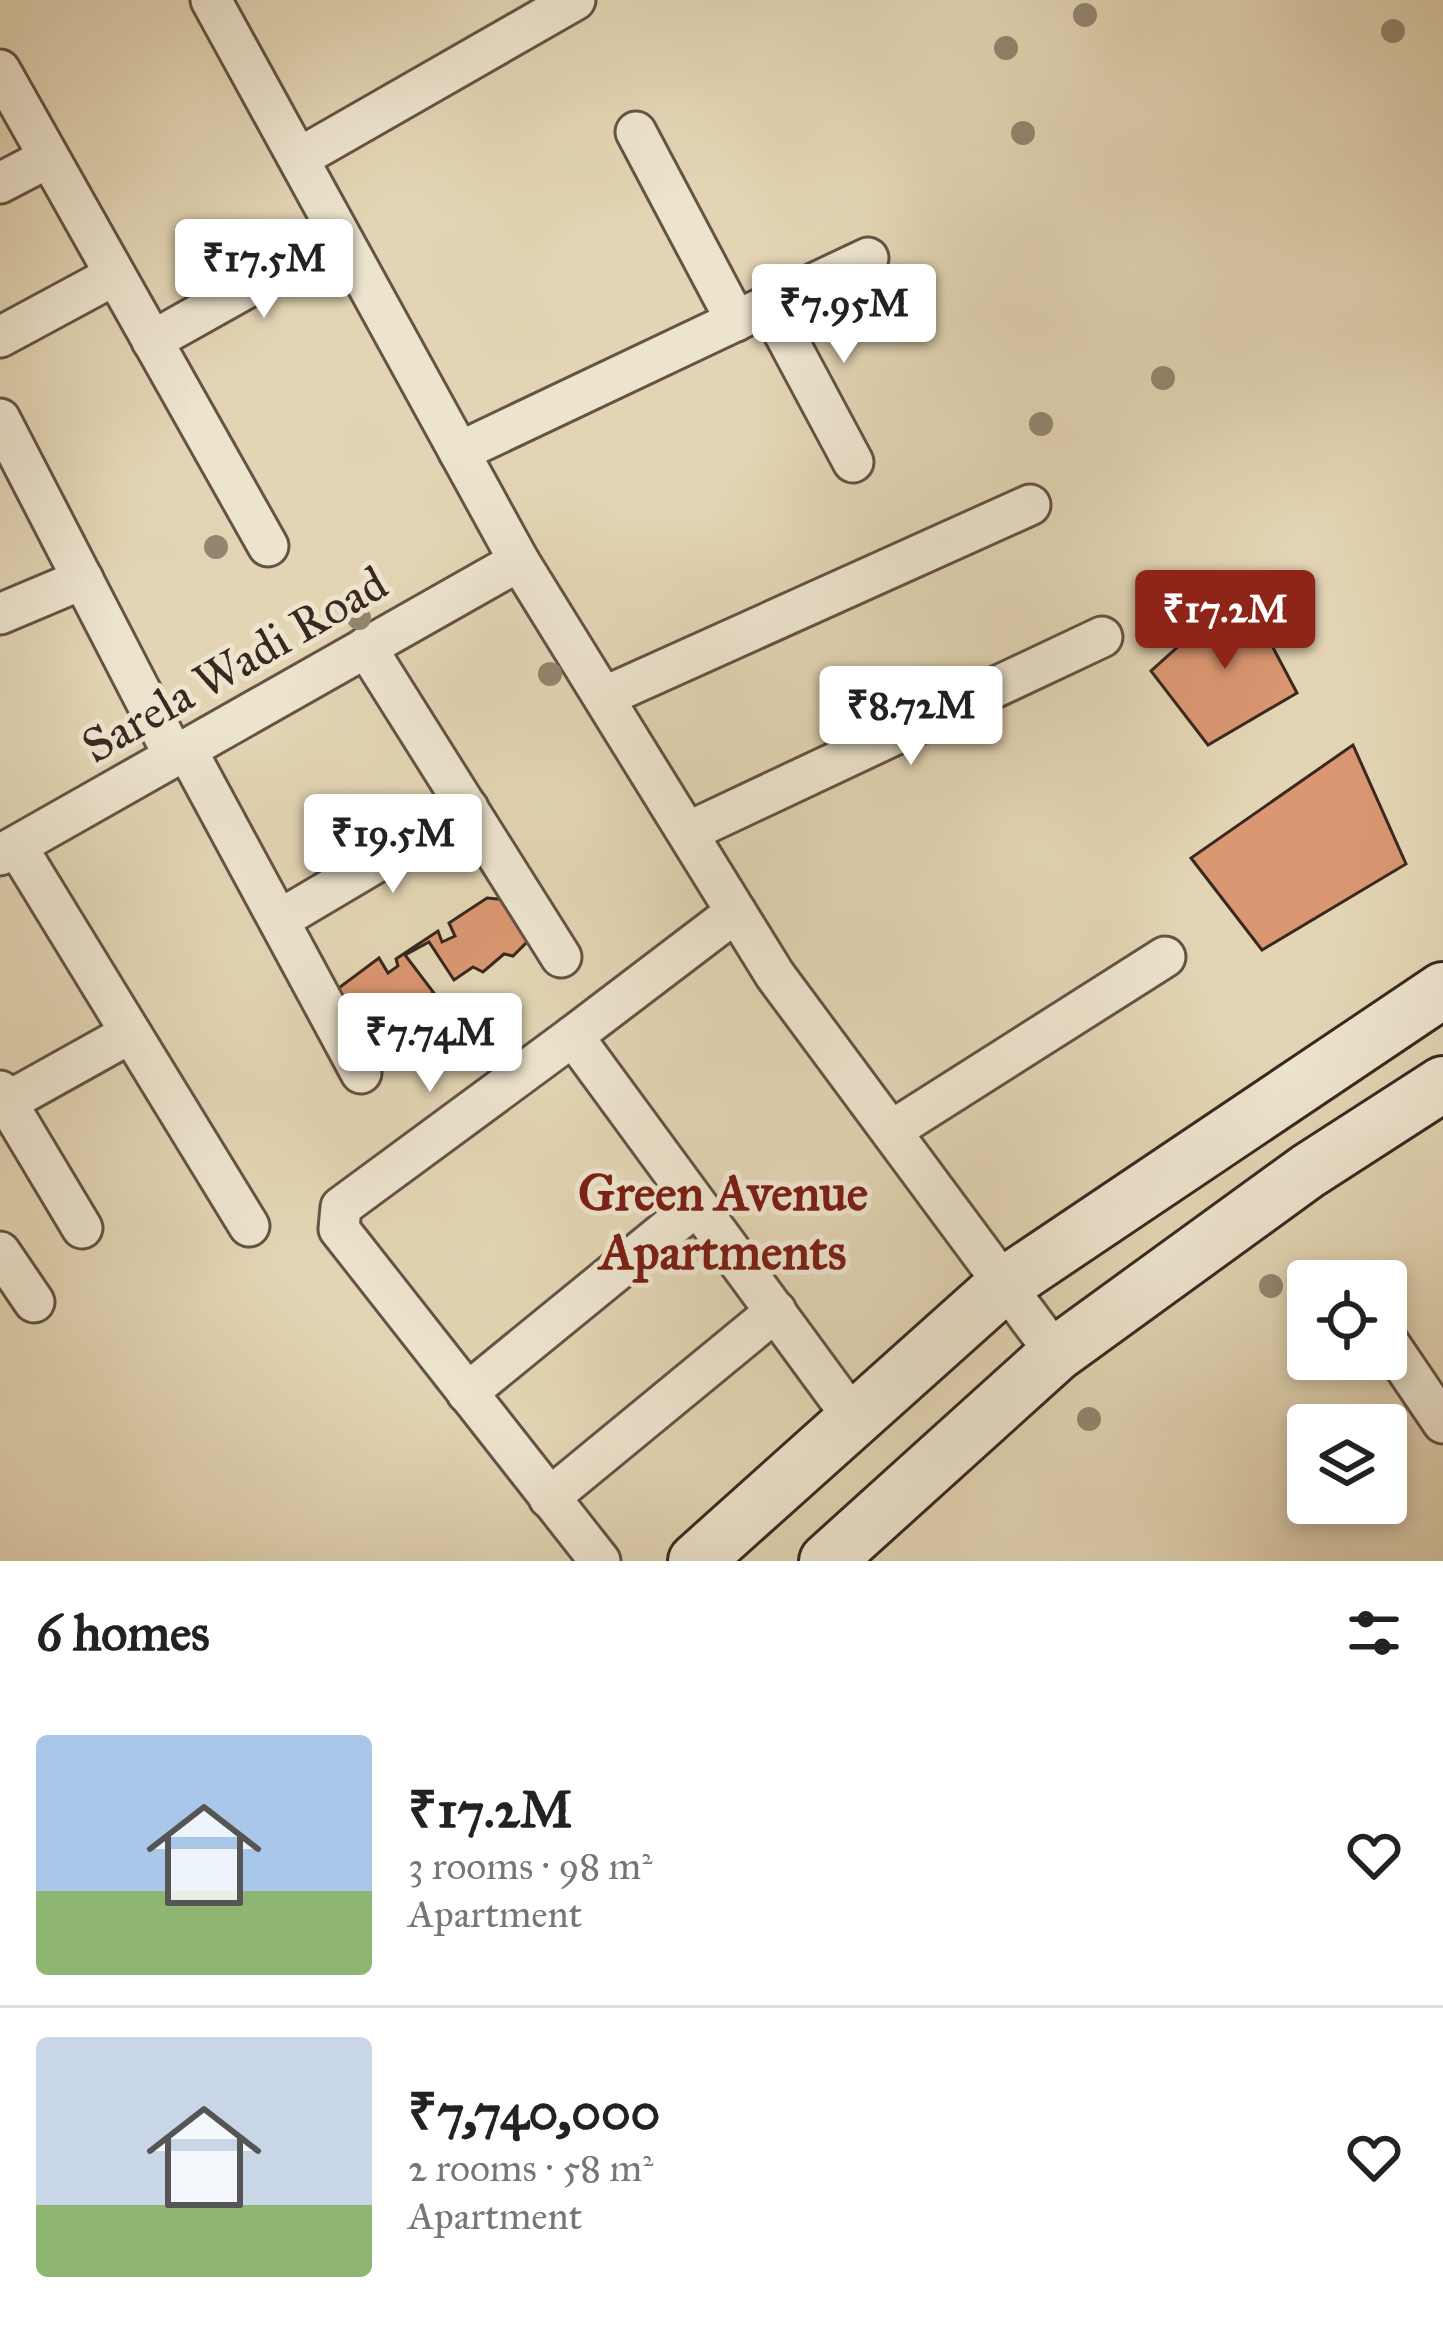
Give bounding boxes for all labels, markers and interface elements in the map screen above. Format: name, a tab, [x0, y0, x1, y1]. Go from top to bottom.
pin: ₹17.5M	[166, 219, 362, 321]
text: ₹17.5M	[202, 234, 326, 282]
pin: ₹7.95M	[746, 264, 942, 366]
text: ₹7.95M	[779, 279, 909, 327]
street label: Sarela Wadi Road	[71, 553, 397, 776]
pin: ₹17.2M	[1127, 570, 1323, 672]
text: ₹17.2M	[1162, 585, 1288, 633]
pin: ₹8.72M	[813, 666, 1009, 768]
text: ₹8.72M	[846, 681, 976, 729]
pin: ₹19.5M	[295, 794, 491, 896]
text: ₹19.5M	[331, 809, 455, 857]
pin: ₹7.74M	[332, 993, 528, 1095]
text: ₹7.74M	[365, 1008, 495, 1056]
district label: Green Avenue Apartments	[578, 1162, 868, 1283]
map controls	[1287, 1260, 1407, 1524]
button: locate	[1287, 1260, 1407, 1380]
button: layers	[1287, 1404, 1407, 1524]
icon: filters	[1341, 1600, 1407, 1666]
text: 6 homes	[36, 1602, 210, 1664]
text: ₹17.2M	[408, 1779, 572, 1841]
icon: home	[132, 1783, 276, 1927]
icon: heart	[1341, 1822, 1407, 1888]
text: 3 rooms · 98 m²	[408, 1842, 653, 1890]
text: Apartment	[408, 1890, 582, 1938]
text: ₹7,740,000	[408, 2081, 660, 2143]
icon: home	[132, 2085, 276, 2229]
icon: heart	[1341, 2124, 1407, 2190]
text: 2 rooms · 58 m²	[408, 2144, 654, 2192]
text: Apartment	[408, 2192, 582, 2240]

